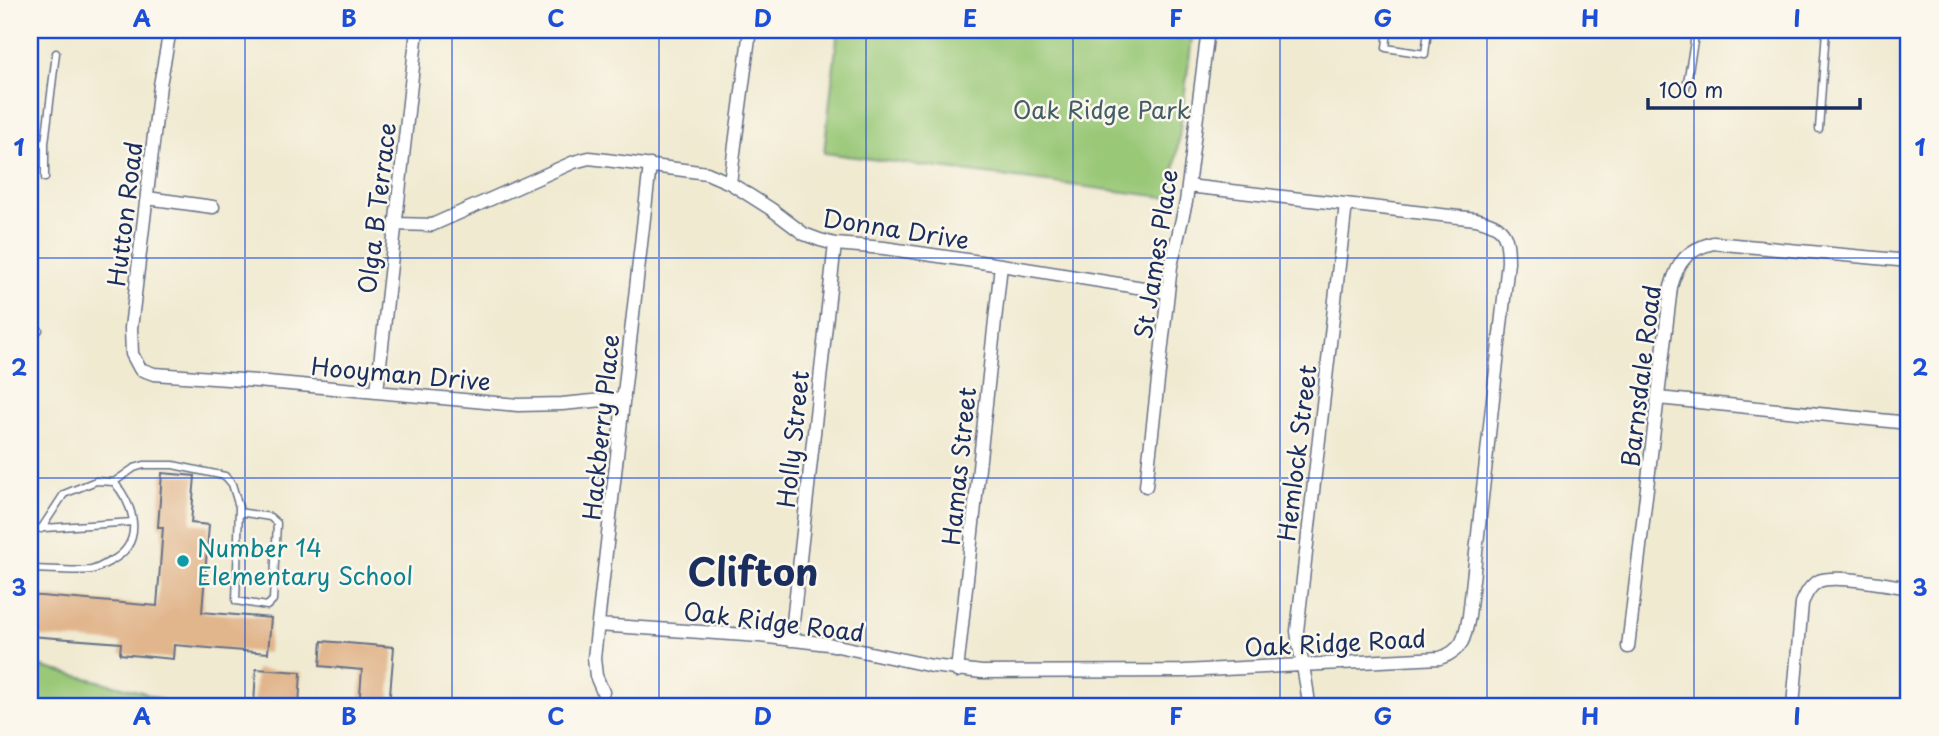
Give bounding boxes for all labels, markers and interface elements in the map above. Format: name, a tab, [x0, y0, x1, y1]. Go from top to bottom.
text: A	[133, 0, 151, 35]
text: B	[341, 0, 357, 35]
text: C	[547, 0, 565, 35]
text: D	[754, 0, 772, 35]
text: E	[963, 0, 977, 35]
text: F	[1169, 0, 1183, 35]
text: G	[1374, 0, 1392, 35]
text: H	[1581, 0, 1599, 35]
text: I	[1793, 0, 1801, 35]
scale bar	[1648, 66, 1860, 110]
text: 100 m	[1659, 73, 1723, 105]
park label: Oak Ridge Park	[1013, 91, 1191, 127]
street label: Olga B Terrace	[348, 120, 404, 296]
text: 1	[14, 129, 25, 164]
text: 1	[1915, 129, 1926, 164]
street label: Hutton Road	[97, 139, 151, 289]
street label: St James Place	[1124, 166, 1186, 342]
street label: Donna Drive	[820, 199, 972, 257]
street label: Barnsdale Road	[1611, 283, 1669, 469]
street label: Hackberry Place	[572, 332, 628, 522]
street label: Hooyman Drive	[310, 347, 492, 399]
text: 2	[11, 349, 27, 384]
text: 2	[1912, 349, 1928, 384]
street label: Hemlock Street	[1267, 363, 1325, 543]
street label: Holly Street	[767, 368, 817, 509]
street label: Hamas Street	[932, 385, 984, 547]
place label: Number 14 Elementary School	[197, 529, 413, 593]
district label: Clifton	[688, 542, 818, 599]
marker: Number 14 Elementary School	[175, 553, 191, 569]
text: 3	[11, 569, 27, 604]
text: 3	[1912, 569, 1928, 604]
street label: Oak Ridge Road	[681, 592, 867, 650]
street label: Oak Ridge Road	[1243, 619, 1427, 665]
text: A	[133, 698, 151, 733]
text: B	[341, 698, 357, 733]
text: C	[547, 698, 565, 733]
text: D	[754, 698, 772, 733]
text: E	[963, 698, 977, 733]
text: F	[1169, 698, 1183, 733]
text: G	[1374, 698, 1392, 733]
text: H	[1581, 698, 1599, 733]
text: I	[1793, 698, 1801, 733]

